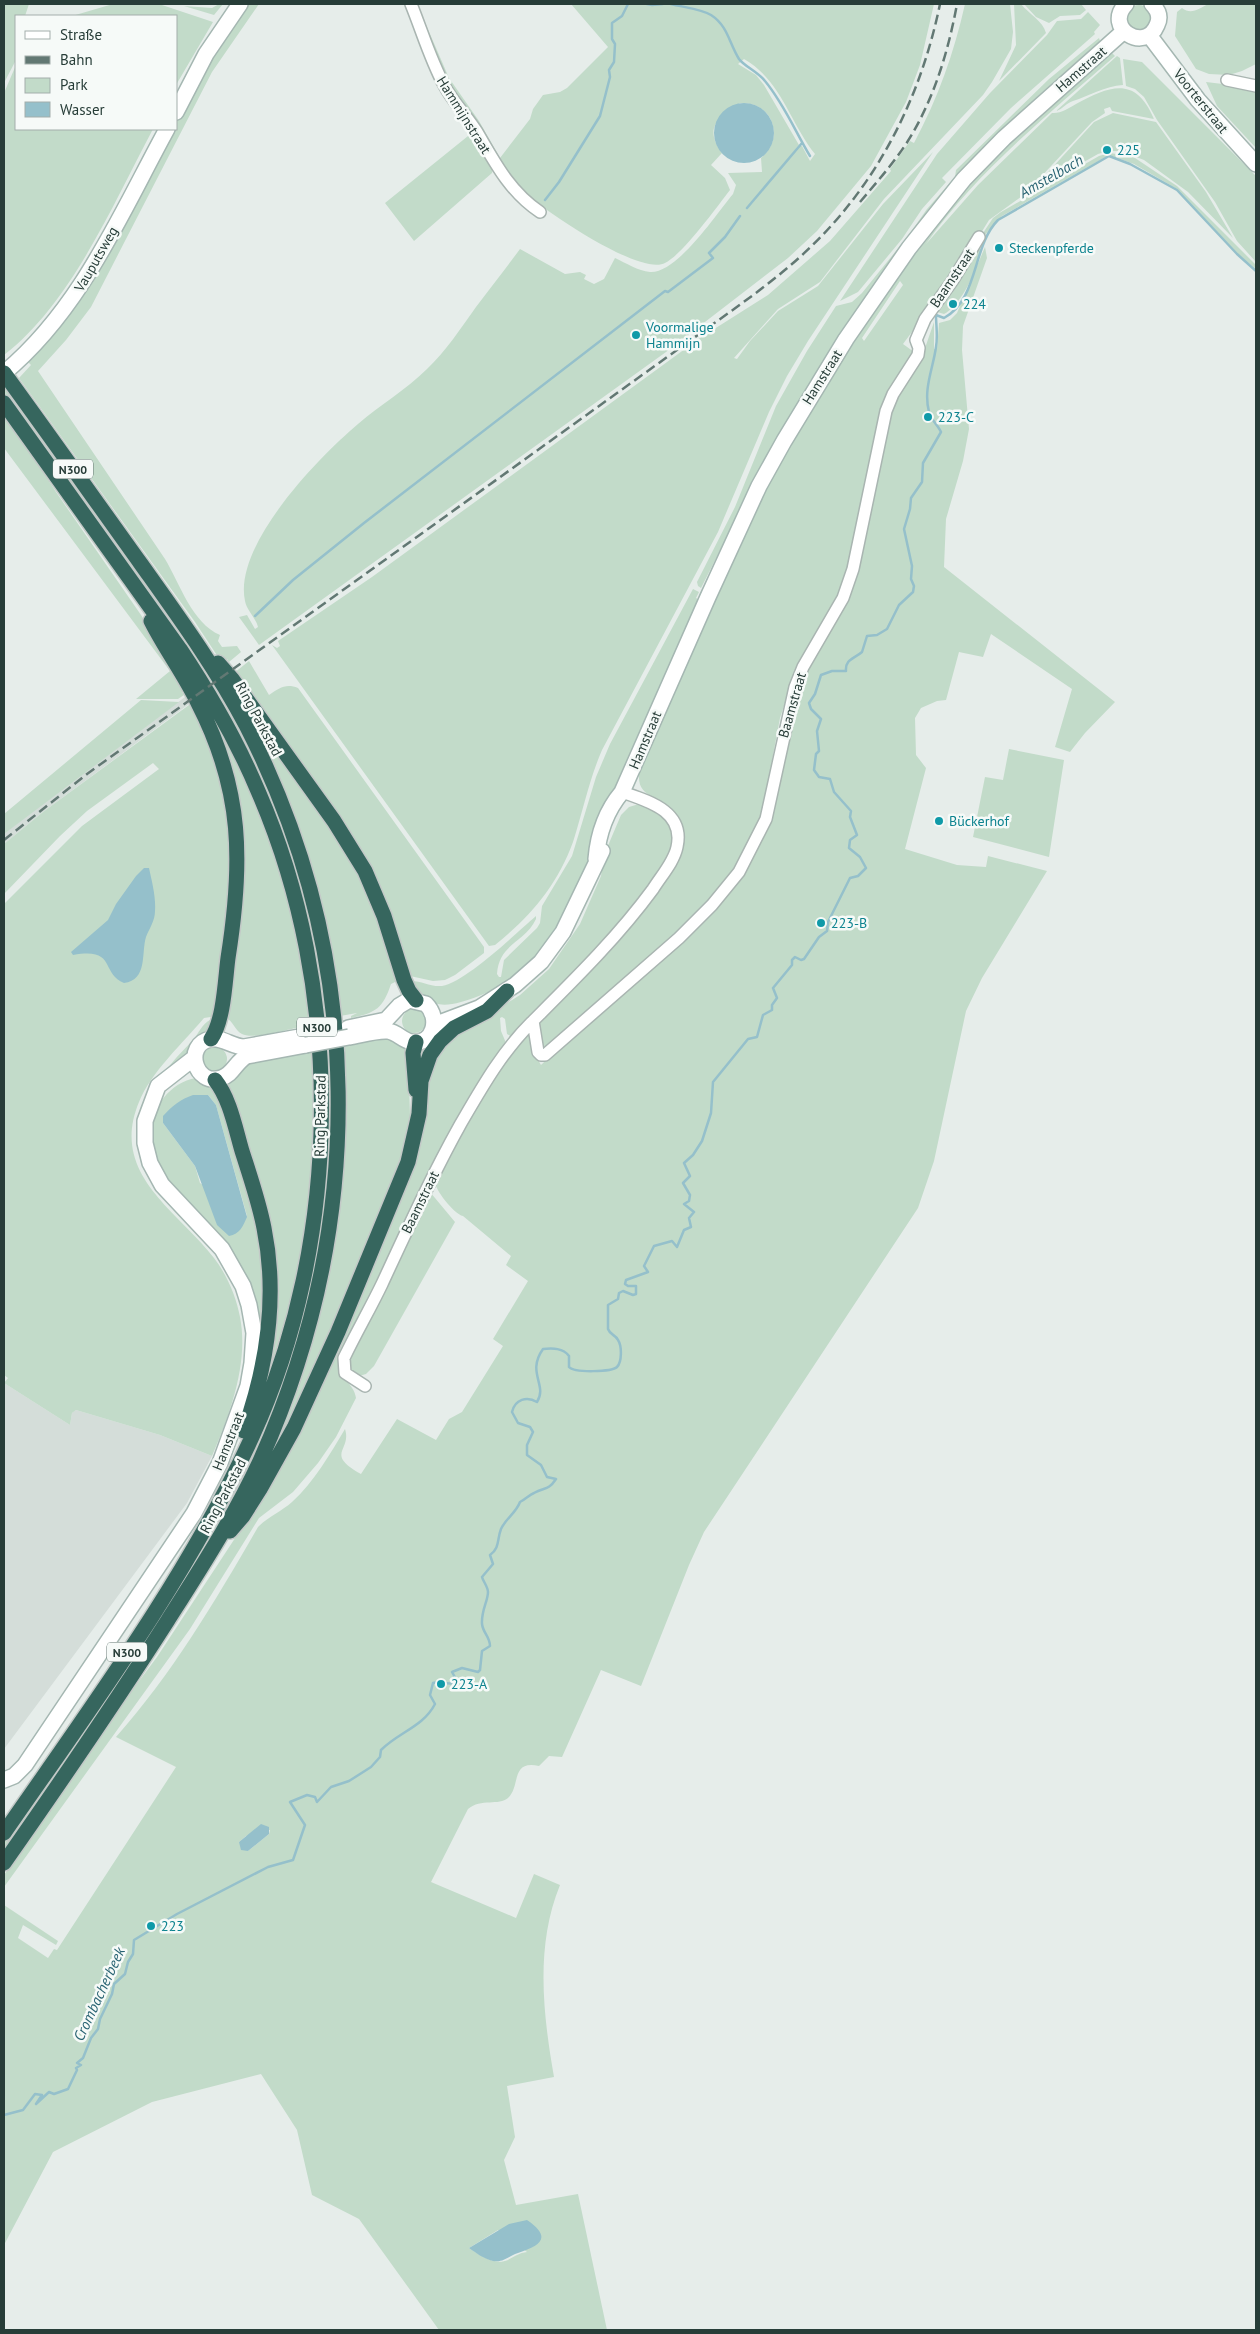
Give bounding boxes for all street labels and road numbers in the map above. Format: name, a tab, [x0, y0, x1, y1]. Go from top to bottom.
street label: Hamstraat	[1052, 42, 1110, 96]
street label: Voorterstraat	[1169, 64, 1233, 137]
street label: Hammijnstraat	[433, 73, 495, 157]
street label: Vauputsweg	[70, 223, 122, 296]
street label: Baamstraat	[926, 245, 978, 311]
street label: Hamstraat	[798, 346, 846, 408]
road number: N300	[53, 459, 93, 478]
street label: Baamstraat	[774, 670, 810, 740]
street label: Ring Parkstad	[232, 679, 286, 759]
street label: Hamstraat	[625, 708, 665, 772]
road number: N300	[297, 1018, 337, 1036]
street label: Ring Parkstad	[310, 1075, 330, 1157]
street label: Baamstraat	[397, 1168, 443, 1236]
street label: Hamstraat	[208, 1409, 248, 1473]
street label: Ring Parkstad	[196, 1456, 250, 1536]
road number: N300	[107, 1642, 147, 1661]

